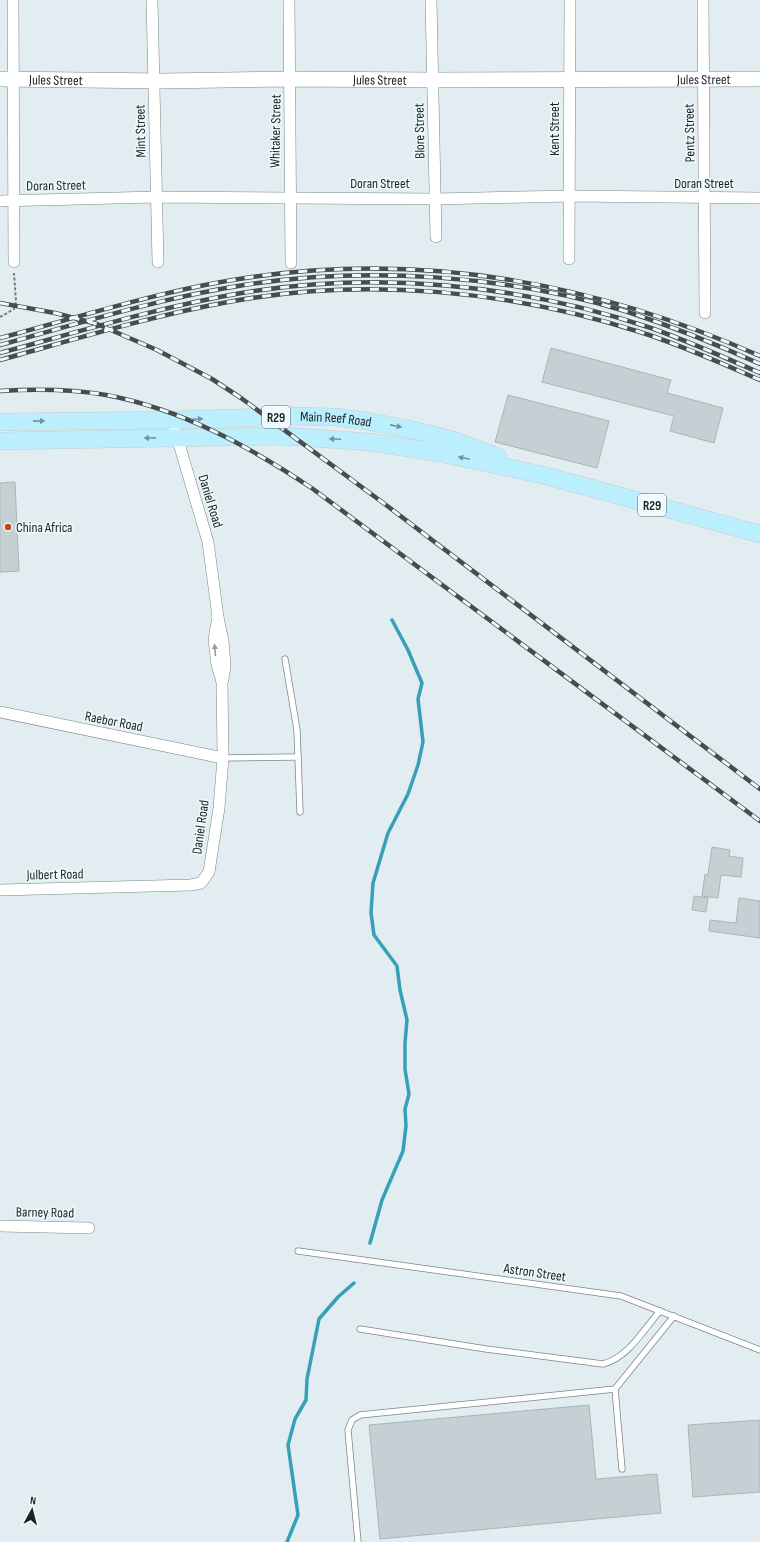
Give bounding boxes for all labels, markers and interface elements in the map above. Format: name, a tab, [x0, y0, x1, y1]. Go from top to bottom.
street label: Jules Street	[28, 71, 83, 89]
street label: Jules Street	[352, 71, 407, 89]
street label: Jules Street	[676, 71, 731, 88]
street label: Whitaker Street	[266, 94, 285, 168]
street label: Kent Street	[546, 102, 563, 156]
street label: Blore Street	[411, 103, 428, 159]
street label: Pentz Street	[680, 103, 699, 163]
street label: Mint Street	[132, 104, 149, 158]
street label: Doran Street	[350, 175, 410, 192]
street label: Doran Street	[674, 175, 734, 192]
street label: Doran Street	[26, 176, 86, 195]
road number: R29	[262, 406, 290, 428]
street label: Main Reef Road	[300, 408, 373, 431]
one-way arrow	[191, 416, 204, 422]
one-way arrow	[33, 418, 46, 424]
one-way arrow	[390, 424, 402, 430]
one-way arrow	[143, 435, 156, 441]
one-way arrow	[329, 436, 341, 443]
one-way arrow	[458, 455, 470, 461]
street label: Daniel Road	[194, 473, 227, 530]
road number: R29	[638, 494, 666, 516]
place label: China Africa	[16, 519, 73, 536]
marker: China Africa	[3, 522, 13, 532]
one-way arrow	[211, 644, 218, 656]
street label: Raebor Road	[84, 708, 144, 735]
street label: Daniel Road	[188, 799, 213, 855]
street label: Julbert Road	[25, 866, 84, 884]
street label: Barney Road	[16, 1203, 74, 1222]
street label: Astron Street	[502, 1260, 567, 1285]
north arrow	[12, 1490, 52, 1530]
text: N	[29, 1494, 37, 1507]

